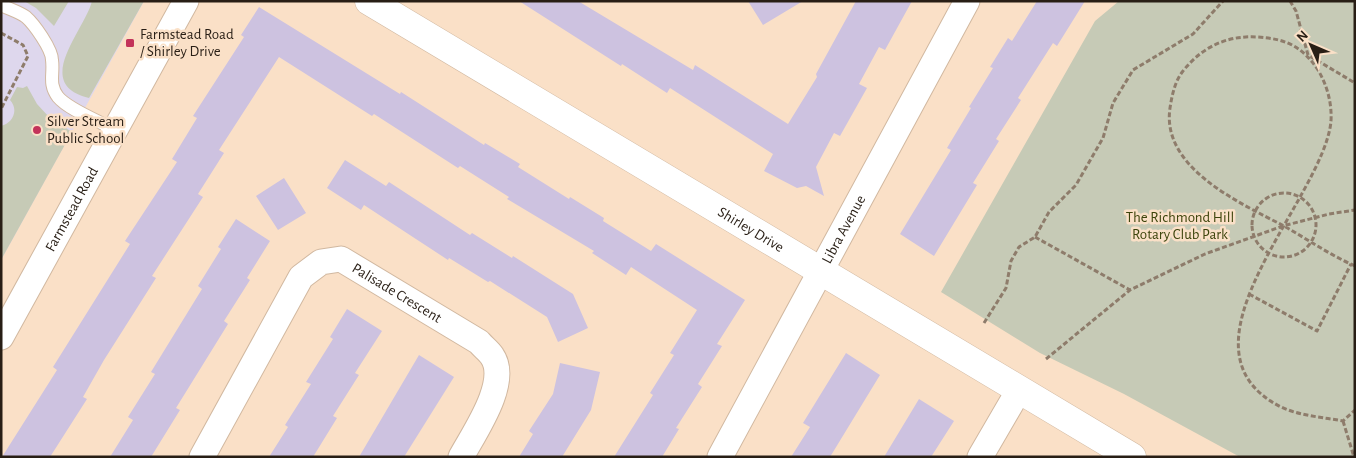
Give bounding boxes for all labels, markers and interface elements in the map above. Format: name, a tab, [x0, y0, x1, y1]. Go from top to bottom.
north arrow	[1286, 20, 1336, 70]
place label: Farmstead Road / Shirley Drive	[140, 27, 234, 59]
text: N	[1294, 28, 1311, 45]
marker: Farmstead Road / Shirley Drive	[124, 37, 136, 49]
place label: Silver Stream Public School	[47, 114, 124, 146]
marker: Silver Stream Public School	[31, 124, 43, 136]
street label: Farmstead Road	[42, 164, 101, 254]
street label: Libra Avenue	[819, 192, 868, 266]
street label: Shirley Drive	[715, 204, 787, 255]
park label: The Richmond Hill Rotary Club Park	[1126, 210, 1234, 242]
street label: Palisade Crescent	[350, 260, 445, 325]

